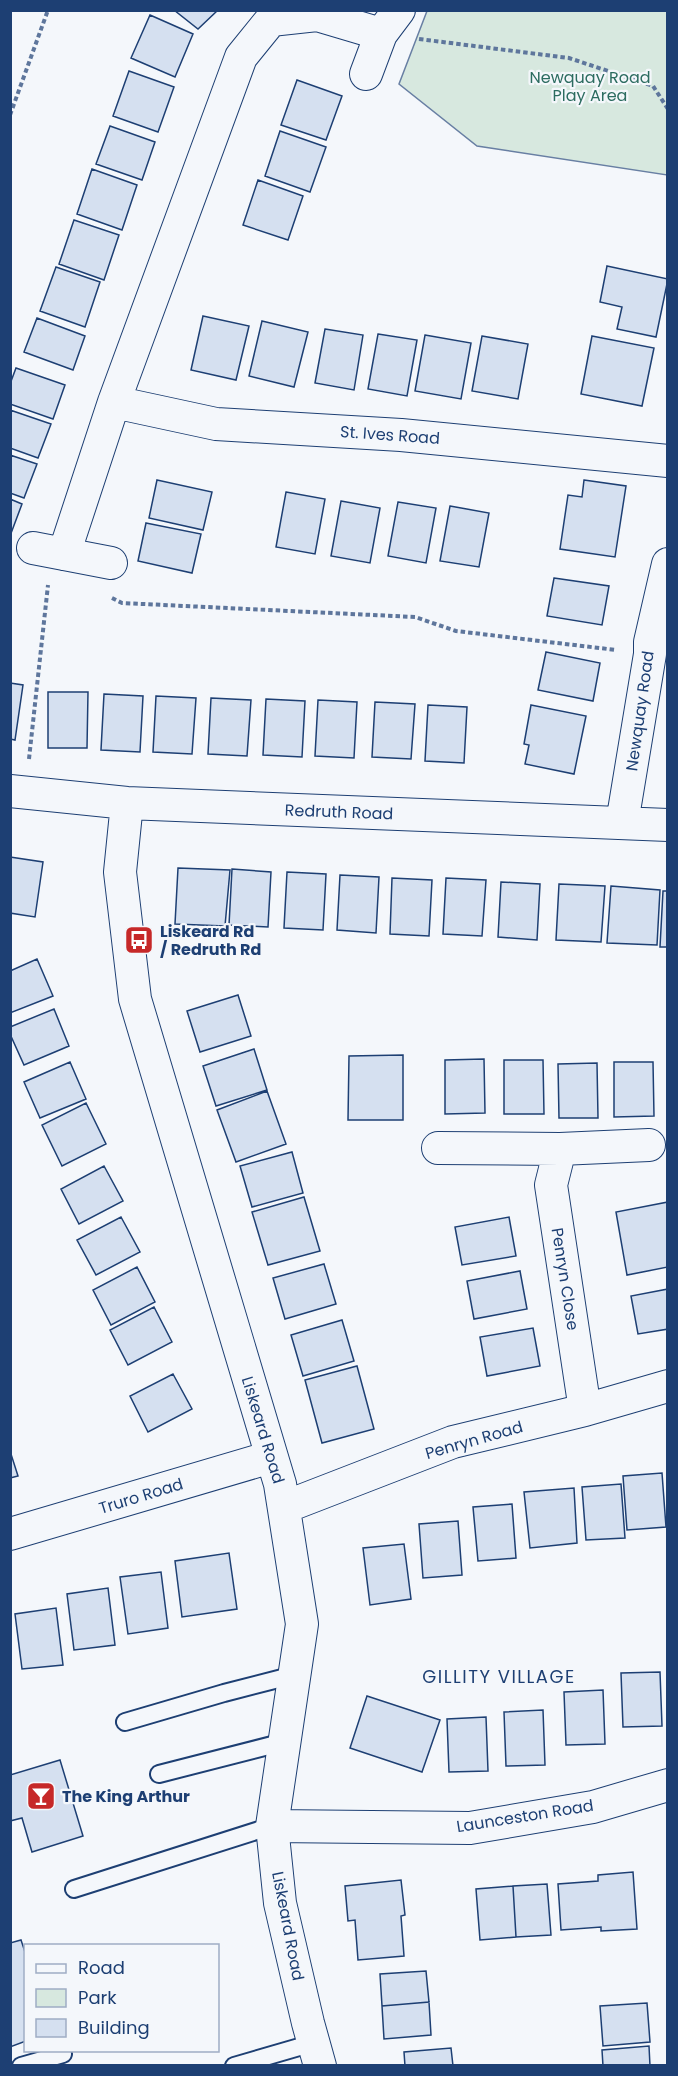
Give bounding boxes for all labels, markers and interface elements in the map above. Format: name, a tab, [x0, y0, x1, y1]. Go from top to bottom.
park label: Newquay Road Play Area	[529, 66, 651, 107]
street label: St. Ives Road	[339, 420, 441, 450]
street label: Newquay Road	[620, 649, 660, 773]
street label: Redruth Road	[284, 799, 394, 825]
place label: Liskeard Rd / Redruth Rd	[160, 920, 261, 961]
bus stop icon: Liskeard Rd / Redruth Rd	[123, 924, 155, 956]
street label: Penryn Close	[546, 1226, 584, 1332]
street label: Liskeard Road	[236, 1374, 290, 1486]
street label: Penryn Road	[423, 1415, 525, 1465]
street label: Truro Road	[96, 1472, 186, 1520]
district label: GILLITY VILLAGE	[422, 1664, 576, 1689]
bar icon: The King Arthur	[25, 1780, 57, 1812]
place label: The King Arthur	[62, 1785, 190, 1808]
street label: Launceston Road	[455, 1794, 595, 1838]
street label: Liskeard Road	[266, 1869, 310, 1983]
legend	[24, 1944, 219, 2052]
text: Road	[78, 1955, 125, 1980]
text: Park	[78, 1985, 117, 2010]
text: Building	[78, 2015, 150, 2040]

